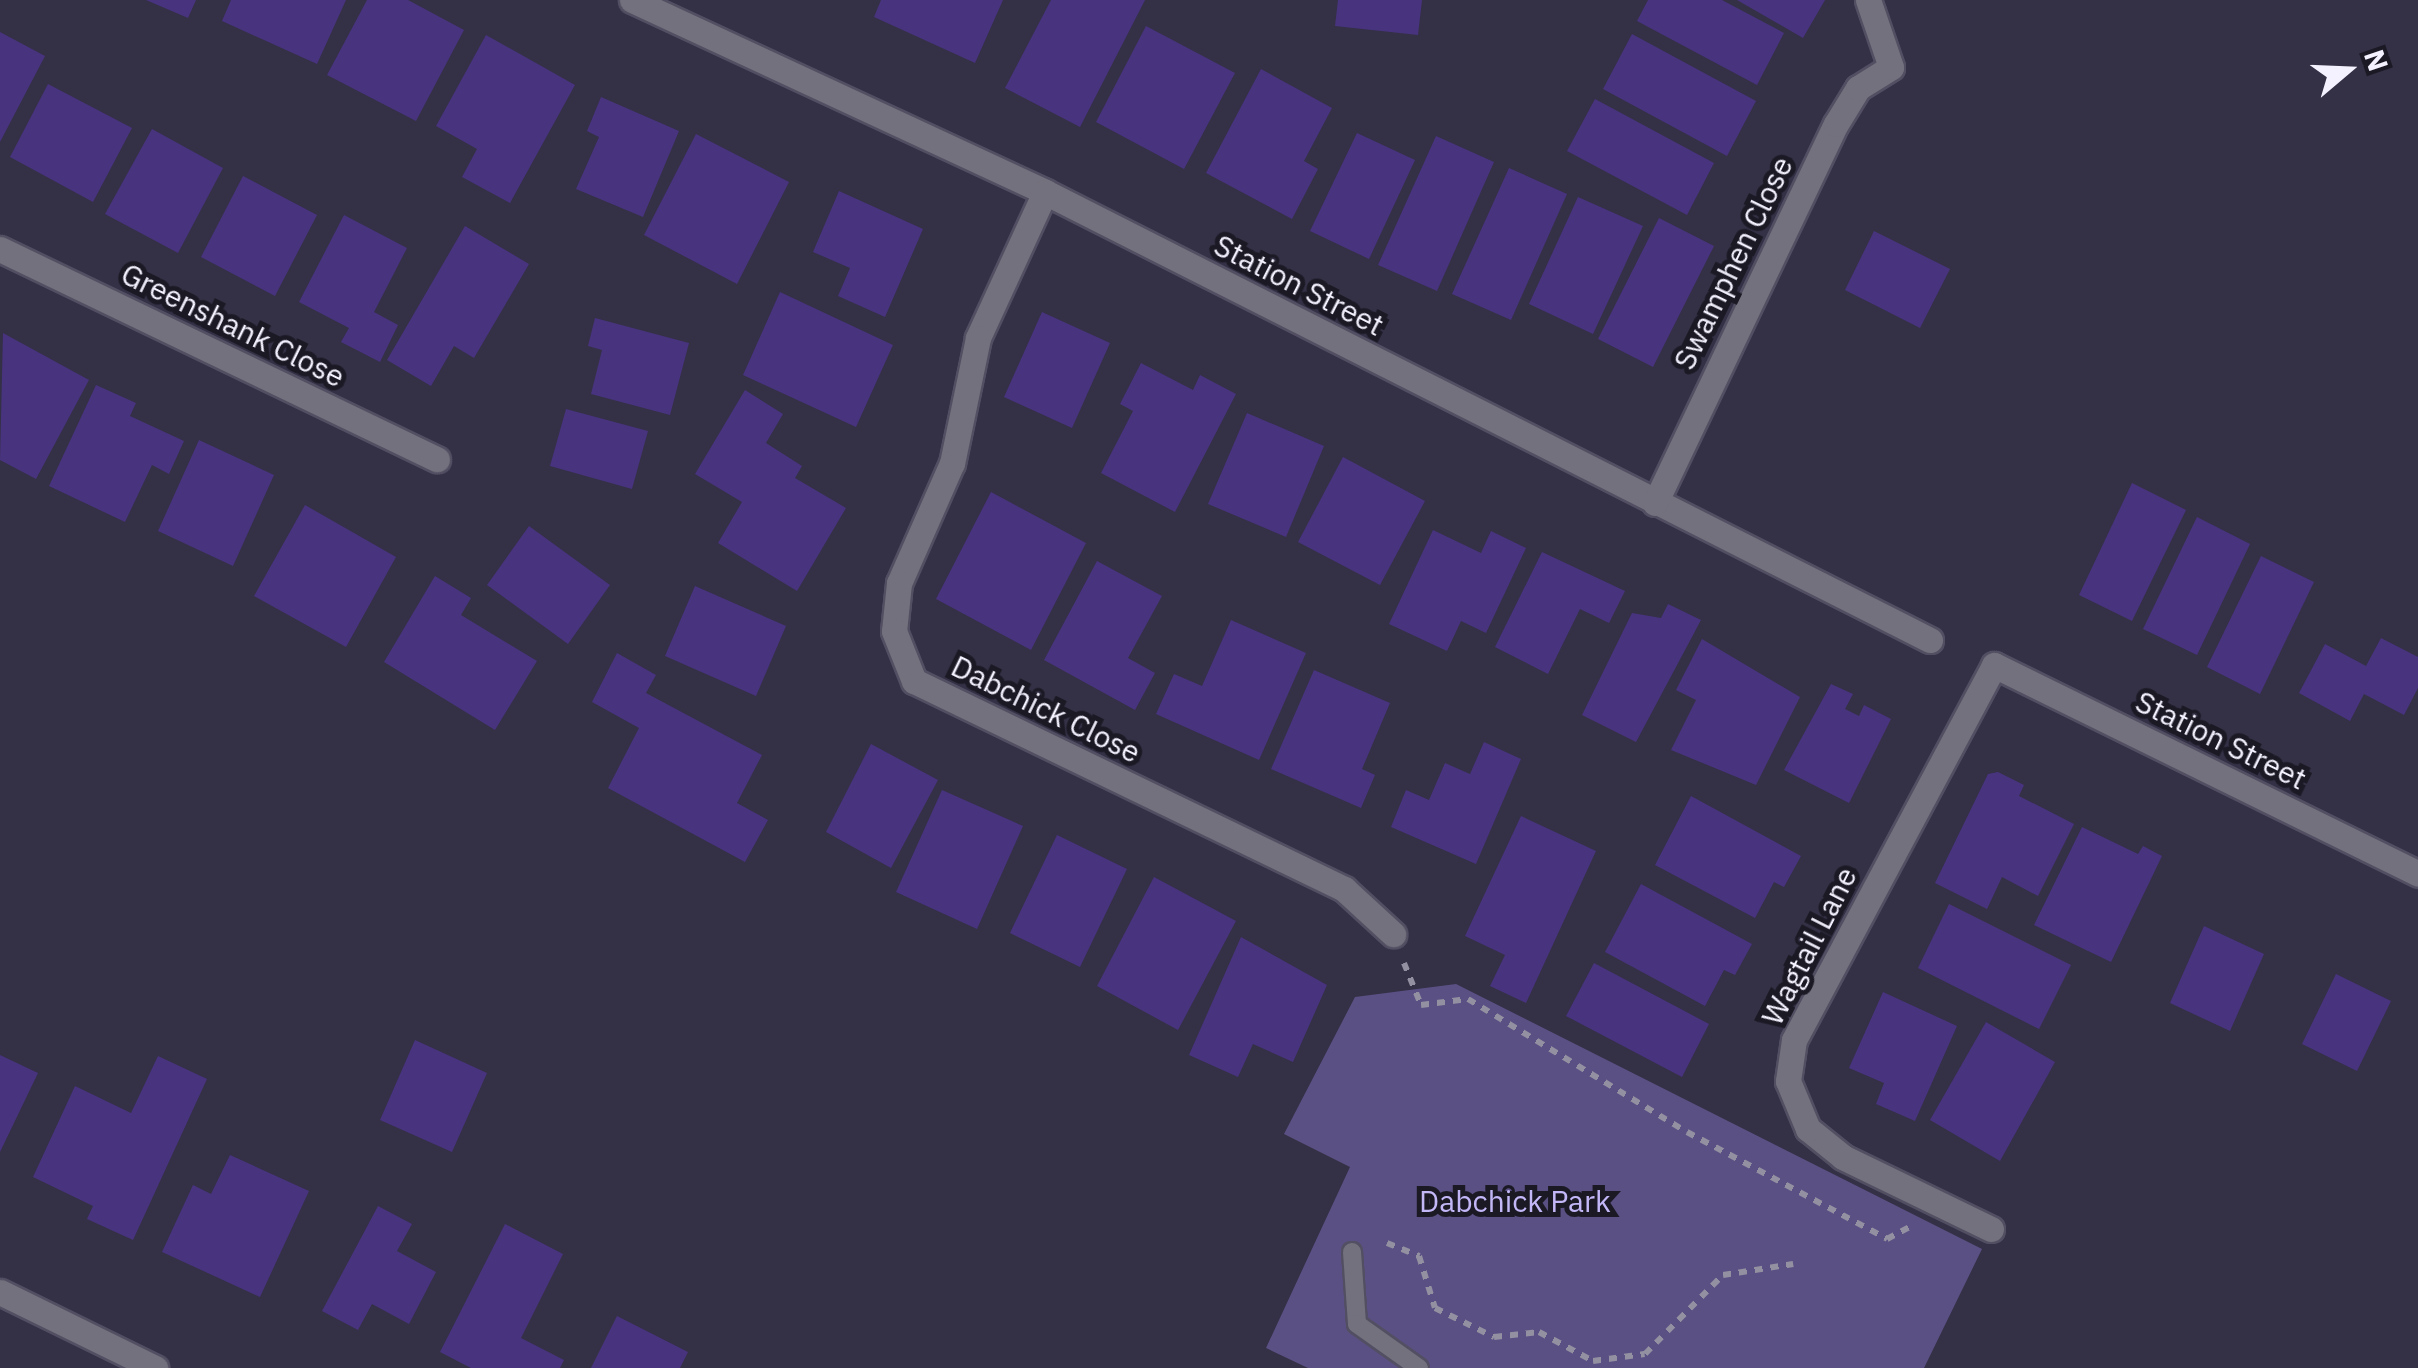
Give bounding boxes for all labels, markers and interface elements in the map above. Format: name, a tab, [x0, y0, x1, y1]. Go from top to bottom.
north arrow	[2298, 20, 2398, 120]
text: N	[2356, 44, 2398, 76]
street label: Swamphen Close	[1666, 151, 1800, 375]
street label: Station Street	[1208, 227, 1390, 343]
street label: Greenshank Close	[115, 255, 351, 395]
street label: Dabchick Close	[946, 648, 1146, 770]
street label: Station Street	[2130, 683, 2312, 797]
street label: Wagtail Lane	[1754, 861, 1864, 1031]
park label: Dabchick Park	[1419, 1183, 1611, 1219]

